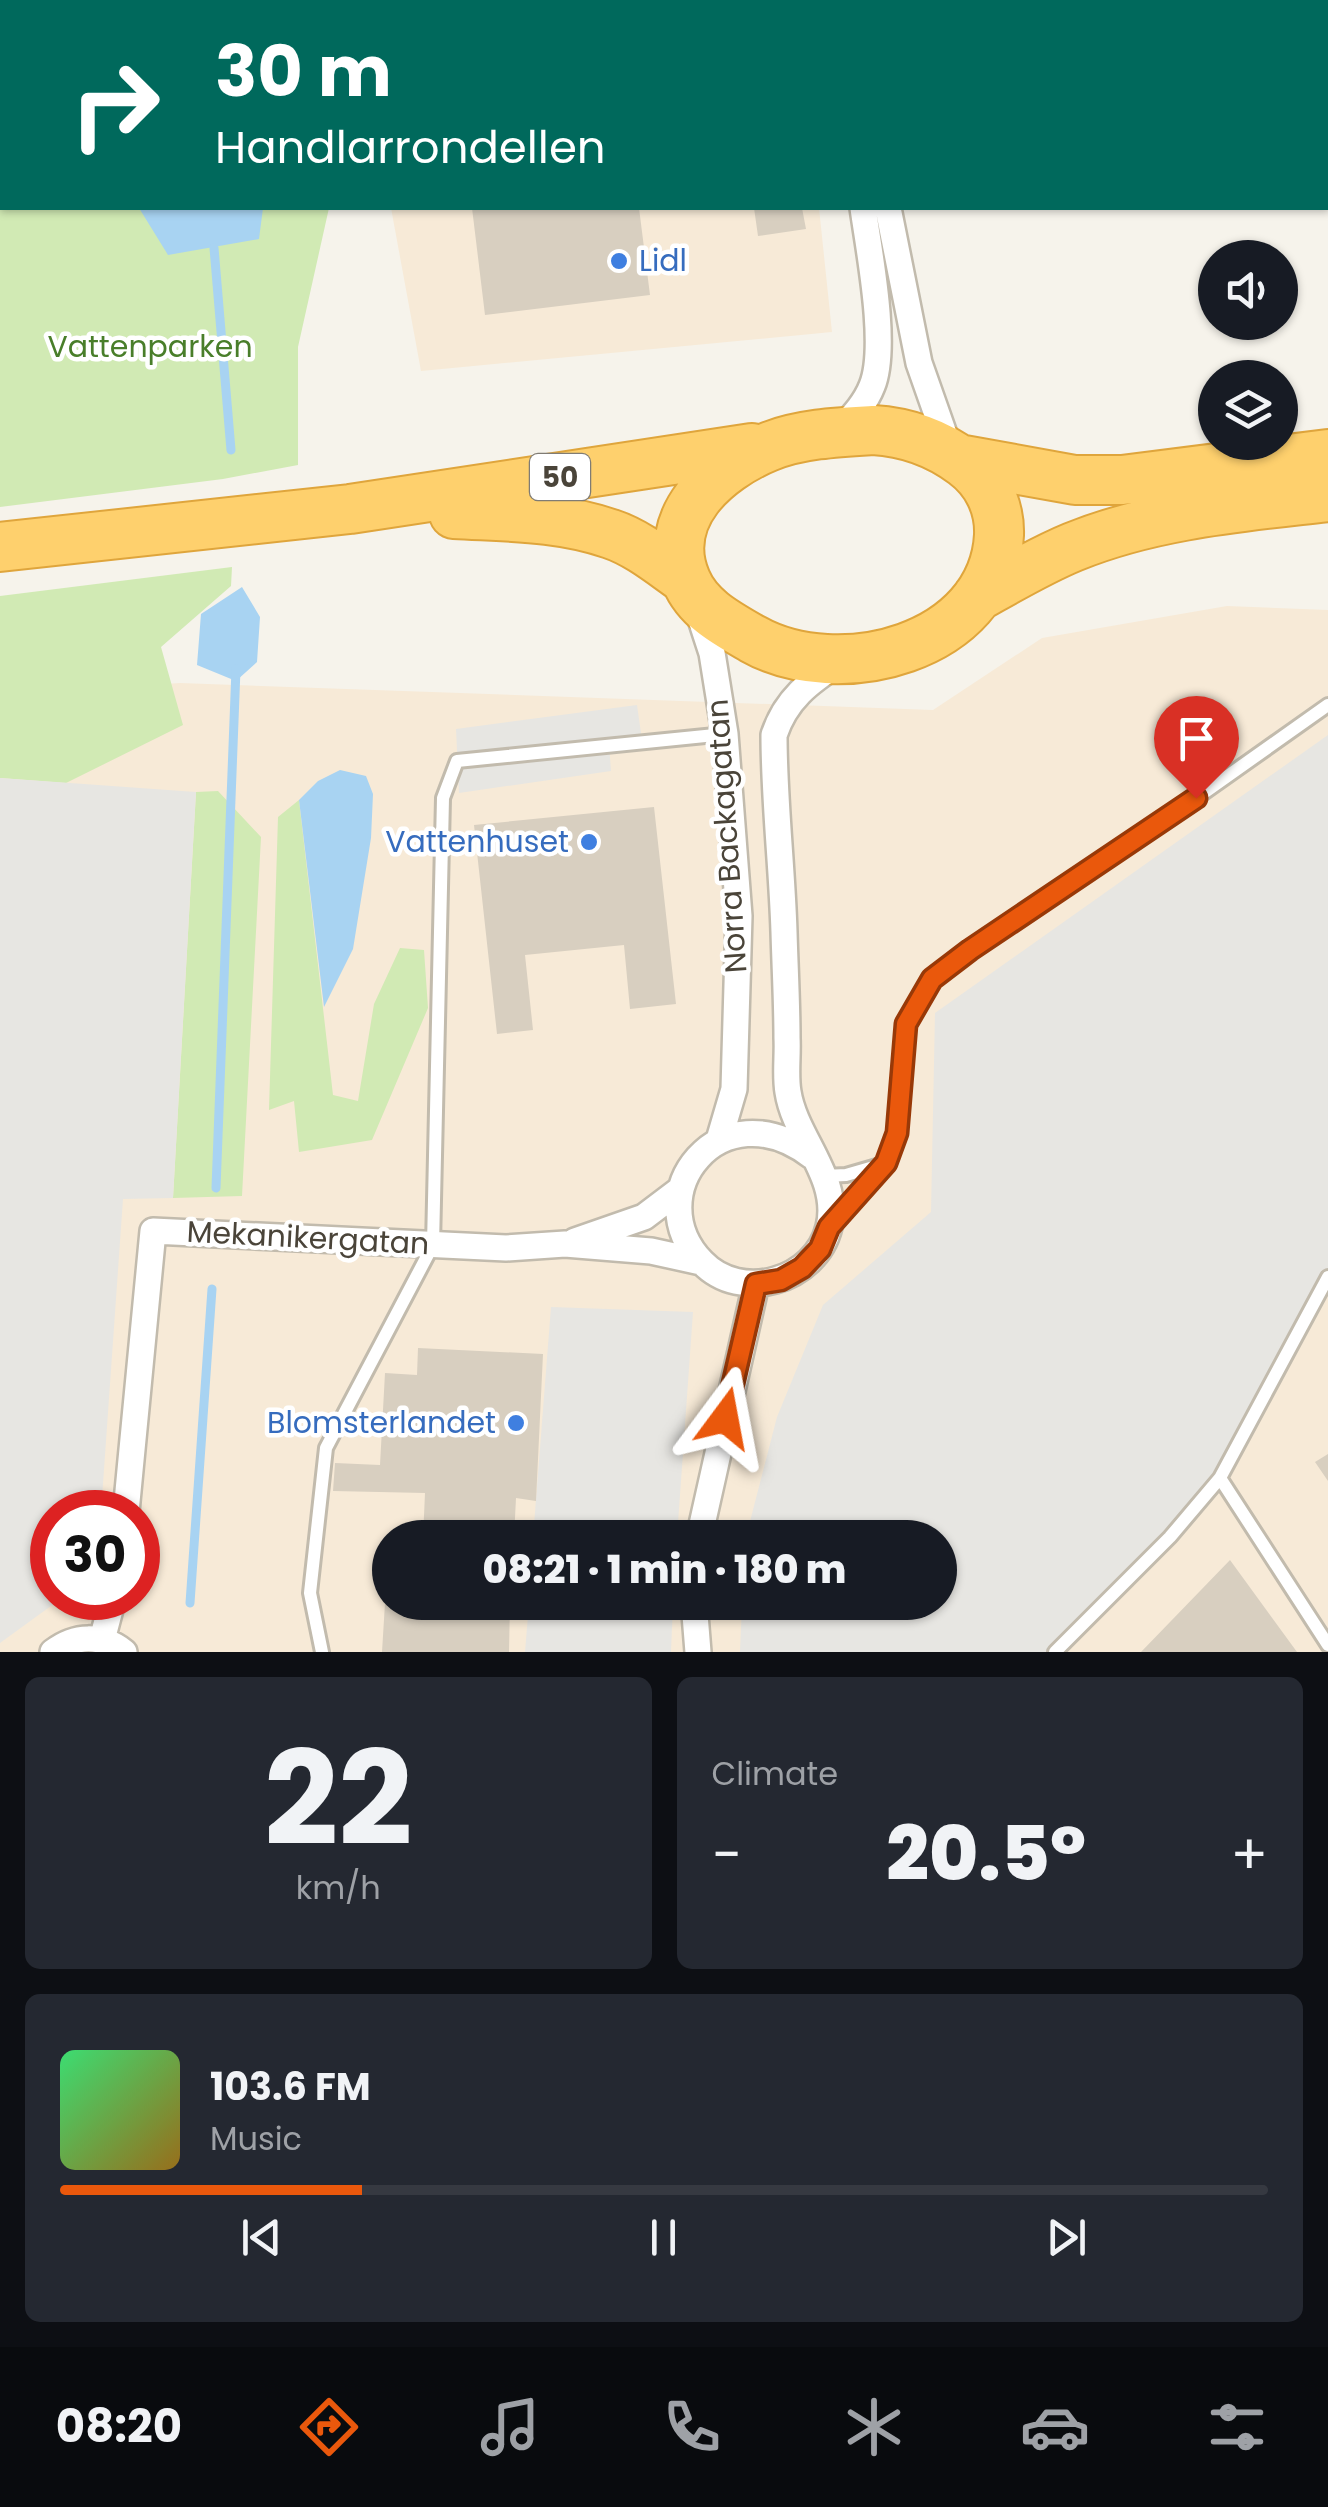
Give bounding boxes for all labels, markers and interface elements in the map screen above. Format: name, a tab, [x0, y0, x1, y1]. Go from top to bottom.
text: 30 m	[215, 22, 392, 121]
icon: right	[50, 40, 180, 170]
text: Handlarrondellen	[215, 116, 606, 179]
place label: Lidl	[639, 239, 687, 282]
map controls	[1198, 240, 1298, 460]
button: sound	[1198, 240, 1298, 340]
marker: Lidl	[608, 250, 630, 272]
park label: Vattenparken	[47, 325, 253, 368]
button: layers	[1198, 360, 1298, 460]
road number: 50	[530, 454, 590, 500]
pin	[1154, 696, 1239, 799]
street label: Norra Backagatan	[695, 698, 758, 974]
icon: arrive	[1169, 711, 1224, 766]
place label: Vattenhuset	[385, 820, 569, 863]
marker: Vattenhuset	[578, 831, 600, 853]
street label: Mekanikergatan	[186, 1210, 430, 1265]
position arrow	[673, 1366, 777, 1470]
place label: Blomsterlandet	[267, 1401, 496, 1444]
marker: Blomsterlandet	[505, 1412, 527, 1434]
speed limit sign: 30	[30, 1490, 160, 1620]
text: 08:21 · 1 min · 180 m	[483, 1543, 846, 1596]
text: 22	[264, 1707, 412, 1890]
text: Climate	[712, 1751, 838, 1796]
text: 20.5°	[886, 1801, 1086, 1906]
text: −	[712, 1816, 742, 1893]
text: +	[1230, 1816, 1268, 1893]
text: km/h	[296, 1865, 381, 1910]
text: 103.6 FM	[210, 2060, 371, 2113]
text: Music	[210, 2116, 302, 2161]
icon: previous	[234, 2210, 289, 2265]
icon: pause	[636, 2210, 691, 2265]
icon: next	[1039, 2210, 1094, 2265]
icon: directions	[294, 2392, 364, 2462]
icon: music	[475, 2392, 545, 2462]
icon: phone	[657, 2392, 727, 2462]
icon: climate	[839, 2392, 909, 2462]
icon: car	[1020, 2392, 1090, 2462]
icon: filters	[1202, 2392, 1272, 2462]
text: 08:20	[56, 2395, 182, 2458]

